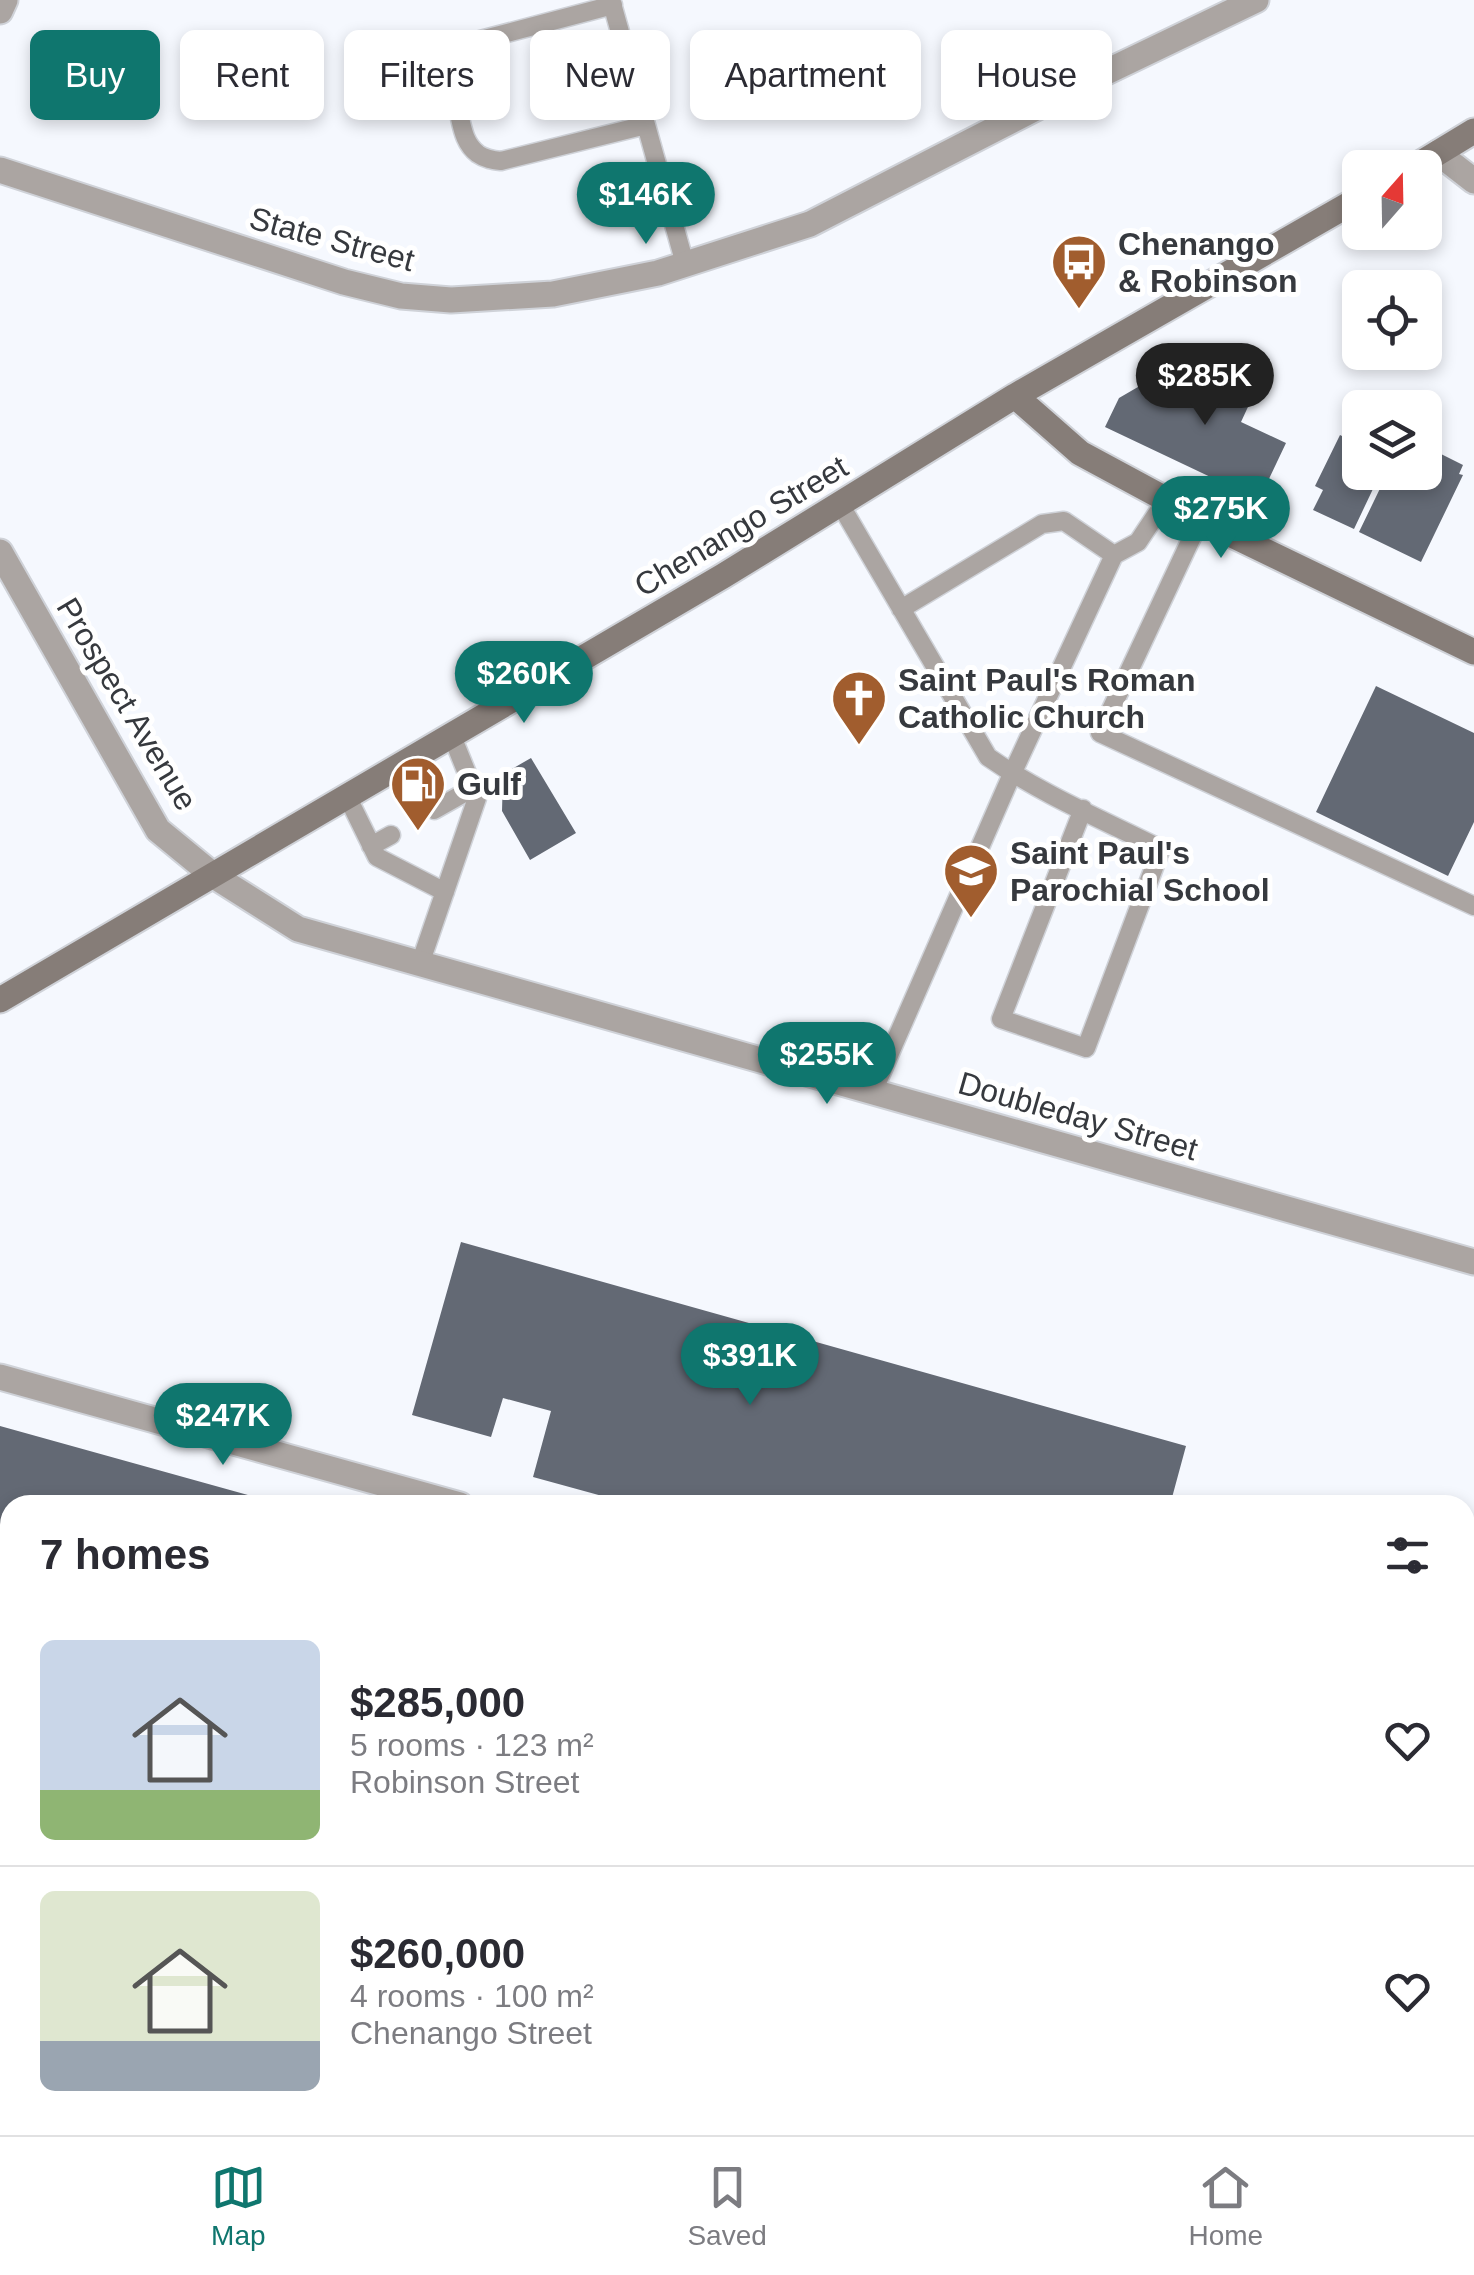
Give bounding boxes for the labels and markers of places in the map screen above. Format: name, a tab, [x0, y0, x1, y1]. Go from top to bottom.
pin: $146K	[576, 162, 716, 247]
place label: Chenango & Robinson	[1118, 226, 1298, 299]
bus stop icon: Chenango & Robinson	[1049, 232, 1109, 311]
pin: $285K	[1135, 343, 1275, 428]
pin: $275K	[1151, 476, 1291, 561]
pin: $260K	[454, 641, 594, 726]
place label: Saint Paul's Roman Catholic Church	[898, 662, 1195, 735]
church icon: Saint Paul's Roman Catholic Church	[829, 668, 889, 747]
fuel station icon: Gulf	[388, 754, 448, 833]
place label: Gulf	[457, 766, 521, 802]
place label: Saint Paul's Parochial School	[1010, 835, 1270, 908]
school or university icon: Saint Paul's Parochial School	[941, 841, 1001, 920]
pin: $255K	[757, 1022, 897, 1107]
pin: $391K	[680, 1323, 820, 1408]
pin: $247K	[153, 1383, 293, 1468]

